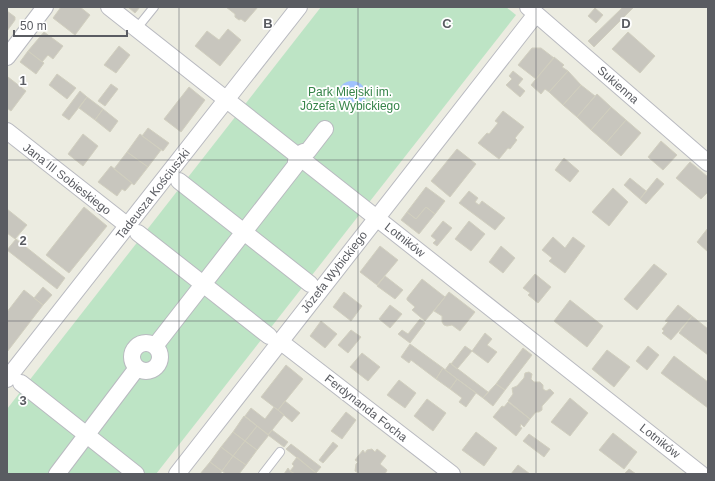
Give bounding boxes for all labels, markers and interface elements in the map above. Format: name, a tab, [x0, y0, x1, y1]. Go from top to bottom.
scale bar	[14, 12, 127, 38]
text: B	[263, 16, 273, 31]
text: C	[442, 16, 452, 31]
text: D	[621, 16, 631, 31]
text: 50 m	[20, 19, 47, 33]
street label: Sukienna	[595, 63, 642, 107]
text: 1	[19, 73, 27, 88]
park label: Park Miejski im. Józefa Wybickiego	[300, 85, 400, 113]
street label: Jana III Sobieskiego	[20, 140, 114, 218]
street label: Tadeusza Kościuszki	[113, 146, 193, 242]
street label: Lotników	[382, 220, 428, 260]
street label: Józefa Wybickiego	[298, 228, 370, 316]
text: 2	[19, 233, 27, 248]
street label: Ferdynanda Focha	[322, 371, 410, 445]
text: 3	[19, 393, 27, 408]
street label: Lotników	[637, 421, 683, 461]

